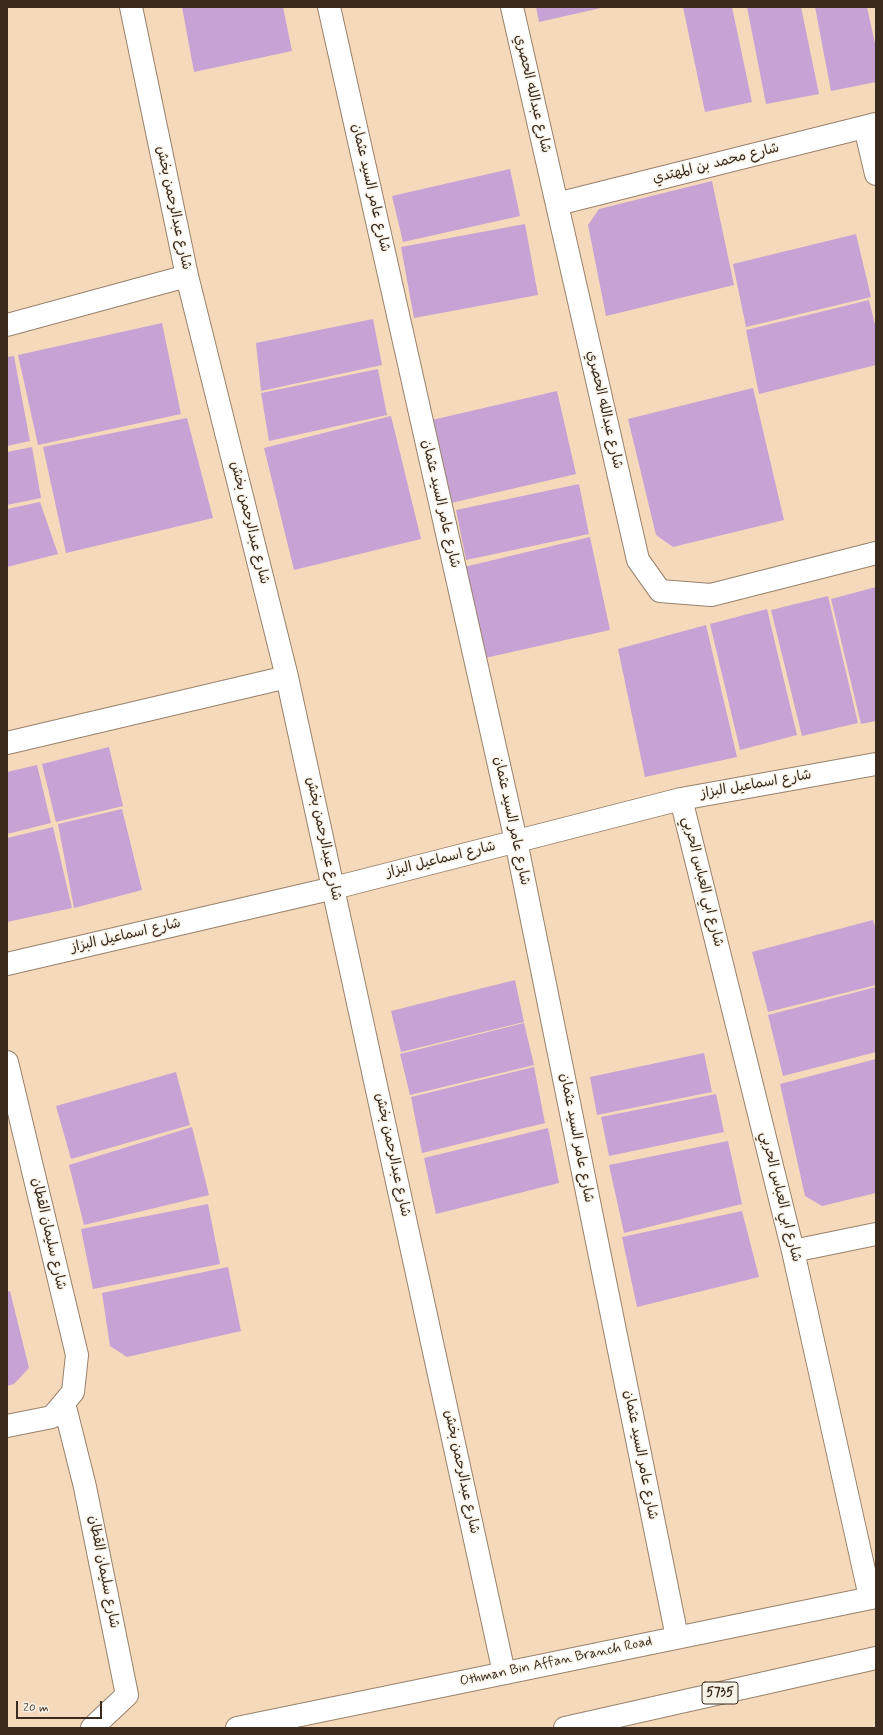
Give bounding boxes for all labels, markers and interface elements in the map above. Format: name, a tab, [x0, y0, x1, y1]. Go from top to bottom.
street label: شارع عبدالله الحصري	[510, 33, 554, 155]
street label: شارع عامر السيد عثمان	[347, 122, 393, 254]
street label: شارع محمد بن المهتدي	[651, 140, 781, 188]
street label: شارع عبدالرحمن بخش	[152, 145, 194, 271]
street label: شارع عبدالله الحصري	[582, 349, 626, 471]
street label: شارع عامر السيد عثمان	[417, 438, 463, 570]
street label: شارع عبدالرحمن بخش	[226, 460, 272, 586]
street label: شارع عامر السيد عثمان	[489, 755, 533, 887]
street label: شارع اسماعيل البزاز	[699, 767, 813, 803]
street label: شارع عبدالرحمن بخش	[302, 776, 344, 902]
street label: شارع ابي العباس الحربي	[678, 815, 726, 949]
street label: شارع اسماعيل البزاز	[384, 838, 498, 882]
street label: شارع اسماعيل البزاز	[69, 915, 183, 957]
street label: شارع عامر السيد عثمان	[555, 1072, 597, 1204]
street label: شارع عبدالرحمن بخش	[371, 1092, 413, 1218]
street label: شارع ابي العباس الحربي	[756, 1130, 804, 1264]
street label: شارع سليمان القطان	[27, 1176, 69, 1292]
street label: شارع عامر السيد عثمان	[619, 1389, 661, 1521]
street label: شارع عبدالرحمن بخش	[440, 1409, 482, 1535]
street label: شارع سليمان القطان	[84, 1514, 122, 1630]
street label: Othman Bin Affan Branch Road	[458, 1633, 654, 1691]
road number: 5735	[702, 1682, 738, 1704]
scale bar	[18, 1693, 104, 1719]
text: 20 m	[23, 1700, 49, 1716]

